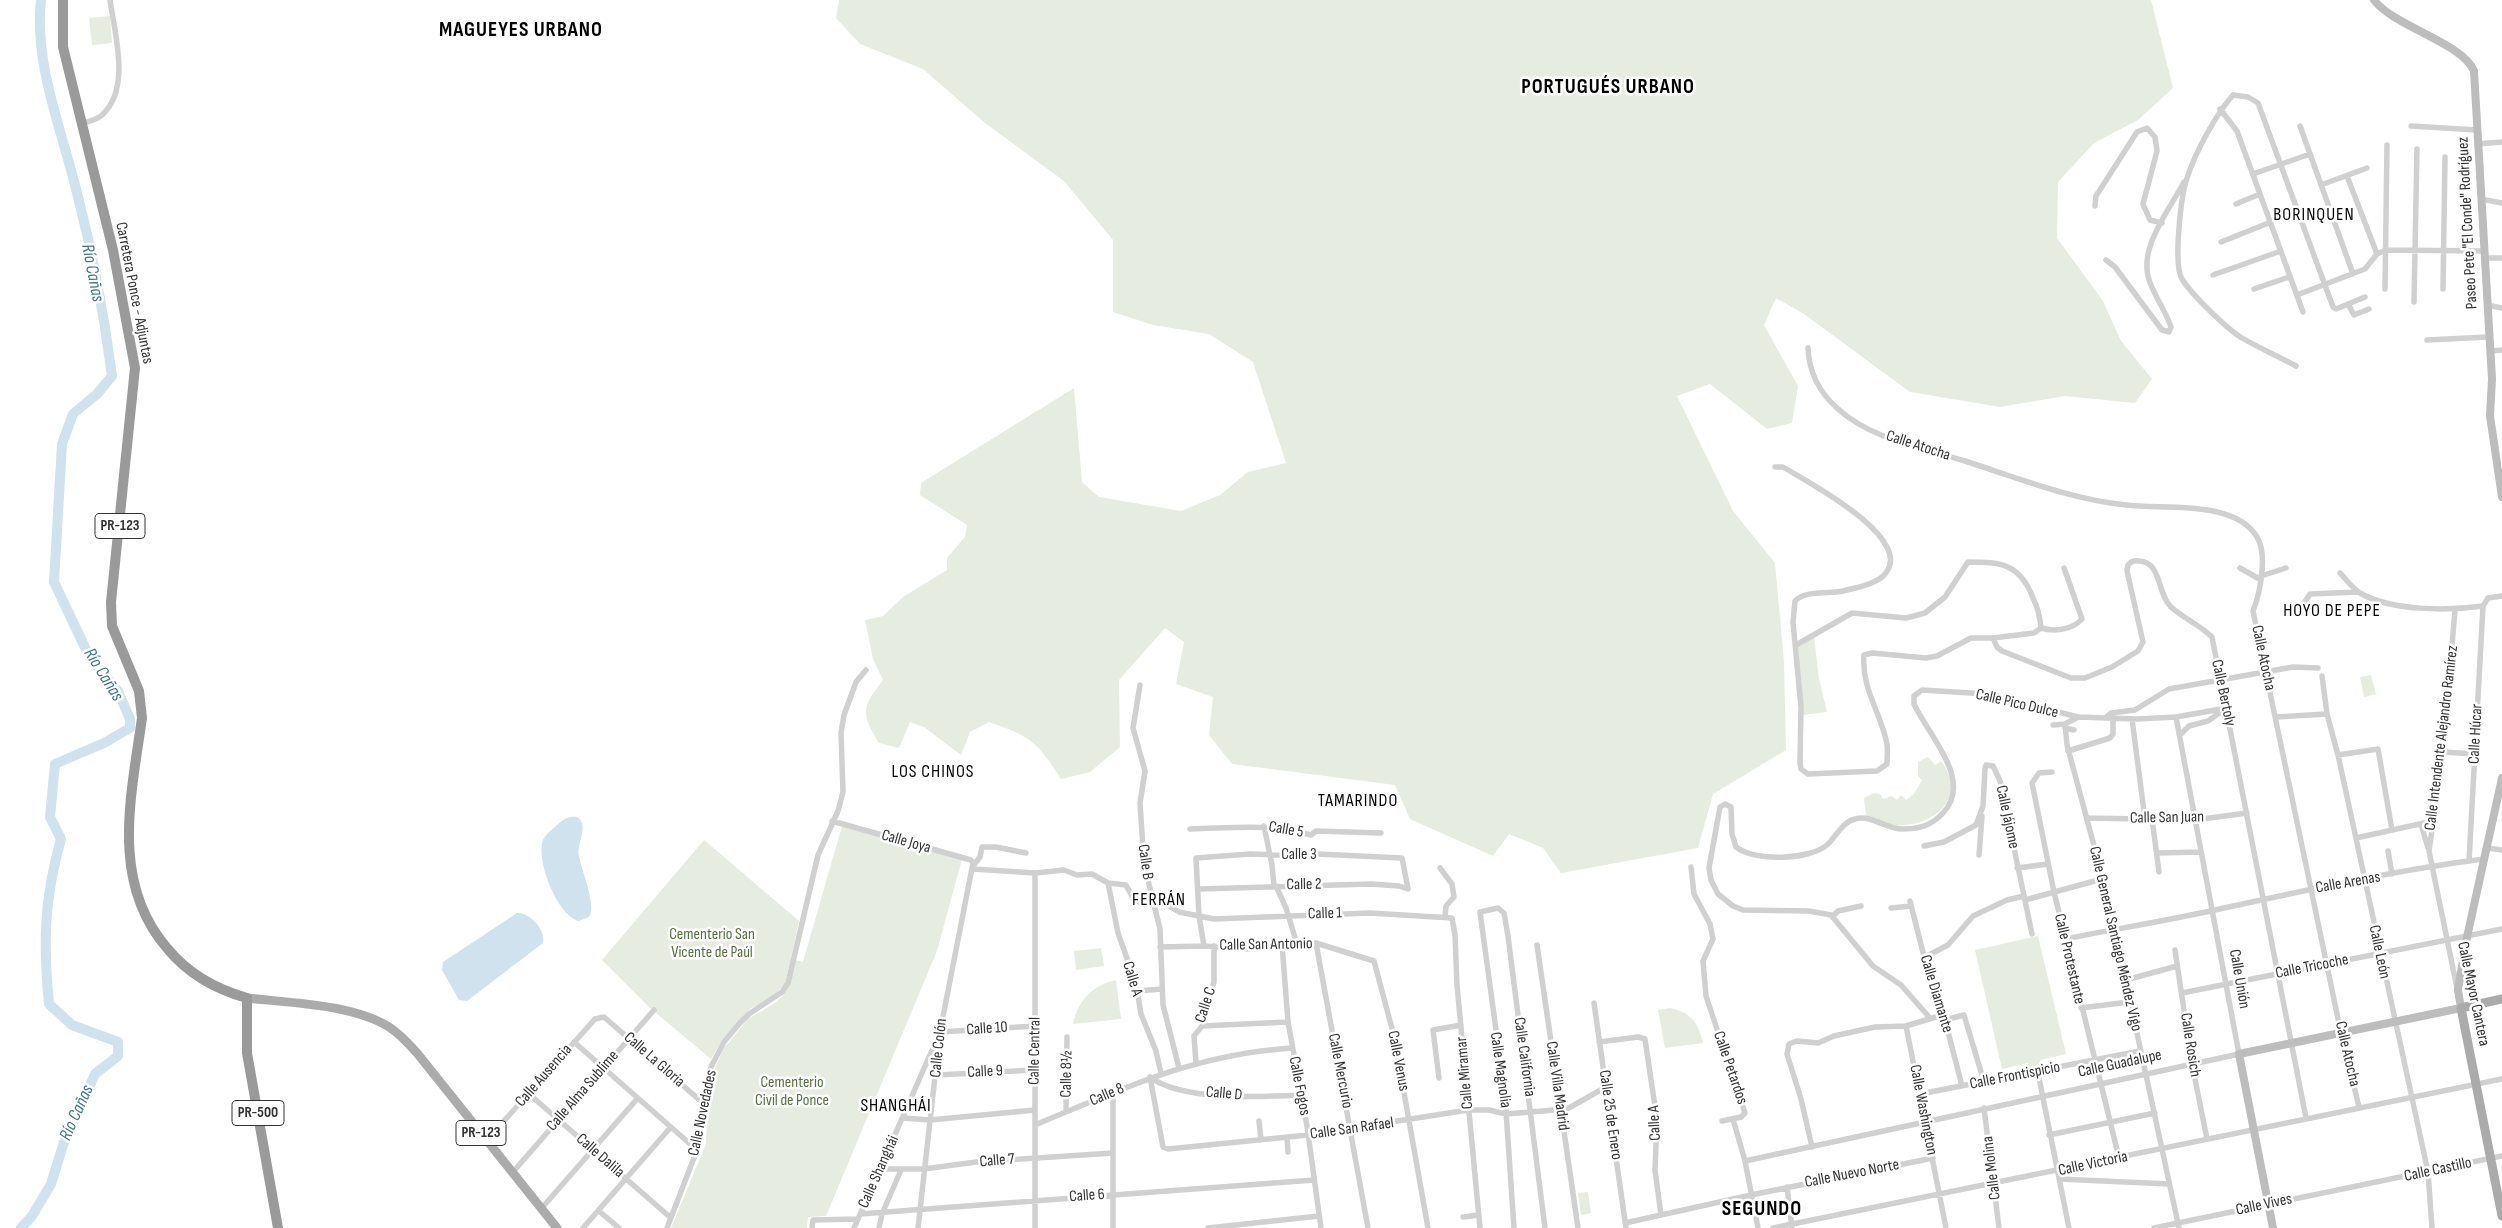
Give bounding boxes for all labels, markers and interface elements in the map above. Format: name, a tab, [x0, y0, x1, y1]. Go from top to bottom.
district label: MAGUEYES URBANO	[437, 18, 605, 44]
district label: PORTUGUÉS URBANO	[1519, 75, 1697, 101]
street label: Paseo Pete "El Conde" Rodríguez	[2454, 136, 2482, 310]
district label: BORINQUEN	[2272, 204, 2356, 226]
street label: Carretera Ponce - Adjuntas	[111, 221, 157, 365]
water label: Río Cañas	[76, 242, 108, 304]
street label: Calle Atocha	[1884, 427, 1952, 465]
road number: PR-123	[95, 514, 145, 538]
district label: HOYO DE PEPE	[2282, 600, 2382, 622]
street label: Calle Atocha	[2247, 624, 2279, 692]
street label: Calle Intendente Alejandro Ramírez	[2421, 644, 2463, 832]
water label: Río Cañas	[78, 645, 128, 705]
street label: Calle Bertoly	[2207, 658, 2239, 728]
street label: Calle Pico Dulce	[1974, 685, 2060, 723]
street label: Calle Húcar	[2465, 703, 2487, 765]
district label: LOS CHINOS	[890, 761, 976, 783]
street label: Calle Jájome	[1991, 784, 2023, 850]
district label: TAMARINDO	[1317, 790, 1399, 812]
street label: Calle San Juan	[2130, 808, 2204, 828]
street label: Calle 5	[1267, 818, 1305, 842]
street label: Calle Joya	[879, 826, 933, 858]
street label: Calle B	[1133, 843, 1157, 881]
street label: Calle 3	[1281, 845, 1317, 865]
street label: Calle General Santiago Méndez Vigo	[2084, 845, 2146, 1033]
street label: Calle Arenas	[2314, 868, 2382, 898]
street label: Calle 2	[1286, 875, 1322, 895]
district label: FERRÁN	[1131, 889, 1187, 911]
street label: Calle 1	[1308, 904, 1342, 924]
street label: Calle Protestante	[2049, 912, 2089, 1006]
street label: Calle León	[2364, 923, 2394, 981]
park label: Cementerio San Vicente de Paúl	[669, 925, 755, 963]
street label: Calle San Antonio	[1219, 935, 1313, 955]
street label: Calle Mayor Cantera	[2453, 940, 2493, 1048]
street label: Calle Unión	[2224, 948, 2254, 1010]
street label: Calle Tricoche	[2274, 951, 2350, 983]
street label: Calle Diamante	[1915, 953, 1957, 1035]
street label: Calle A	[1118, 959, 1146, 999]
street label: Calle C	[1191, 985, 1221, 1025]
street label: Calle Rosich	[2175, 1012, 2205, 1078]
street label: Calle California	[1509, 1016, 1539, 1098]
street label: Calle Central	[1025, 1017, 1045, 1085]
street label: Calle Colón	[926, 1018, 952, 1078]
street label: Calle 10	[966, 1018, 1008, 1040]
street label: Calle Atocha	[2330, 1020, 2364, 1088]
street label: Calle La Gloria	[620, 1028, 688, 1092]
street label: Calle Venus	[1383, 1029, 1413, 1093]
street label: Calle Petardos	[1709, 1029, 1751, 1107]
street label: Calle Magnolia	[1485, 1031, 1515, 1109]
street label: Calle Mercurio	[1323, 1032, 1357, 1110]
street label: Calle Miramar	[1452, 1036, 1478, 1110]
street label: Calle Villa Madrid	[1541, 1040, 1573, 1132]
street label: Calle Ausencia	[512, 1041, 576, 1111]
street label: Calle Guadalupe	[2076, 1046, 2164, 1082]
street label: Calle Alma Sublime	[543, 1047, 623, 1135]
street label: Calle 8½	[1057, 1050, 1077, 1098]
street label: Calle Fogos	[1284, 1055, 1314, 1117]
street label: Calle Frontispicio	[1968, 1058, 2062, 1094]
street label: Calle 9	[967, 1061, 1003, 1083]
street label: Calle Washington	[1905, 1063, 1941, 1157]
street label: Calle Novedades	[685, 1068, 721, 1158]
street label: Calle 25 de Enero	[1594, 1069, 1626, 1161]
park label: Cementerio Civil de Ponce	[755, 1073, 829, 1111]
street label: Calle 8	[1087, 1079, 1127, 1111]
water label: Río Cañas	[55, 1082, 99, 1144]
street label: Calle D	[1205, 1083, 1243, 1105]
district label: SHANGHÁI	[859, 1095, 933, 1117]
road number: PR-500	[232, 1100, 284, 1126]
street label: Calle A	[1644, 1105, 1666, 1141]
street label: Calle San Rafael	[1309, 1114, 1395, 1144]
road number: PR-123	[456, 1120, 506, 1146]
street label: Calle Dalila	[572, 1130, 628, 1182]
street label: Calle Shanghái	[854, 1133, 904, 1211]
street label: Calle Molina	[1979, 1135, 2005, 1201]
street label: Calle Victoria	[2057, 1147, 2129, 1181]
street label: Calle 7	[979, 1150, 1015, 1172]
street label: Calle Castillo	[2403, 1153, 2473, 1187]
street label: Calle Nuevo Norte	[1803, 1155, 1901, 1193]
street label: Calle 6	[1069, 1185, 1105, 1207]
street label: Calle Vives	[2234, 1190, 2294, 1220]
district label: SEGUNDO	[1721, 1197, 1803, 1223]

